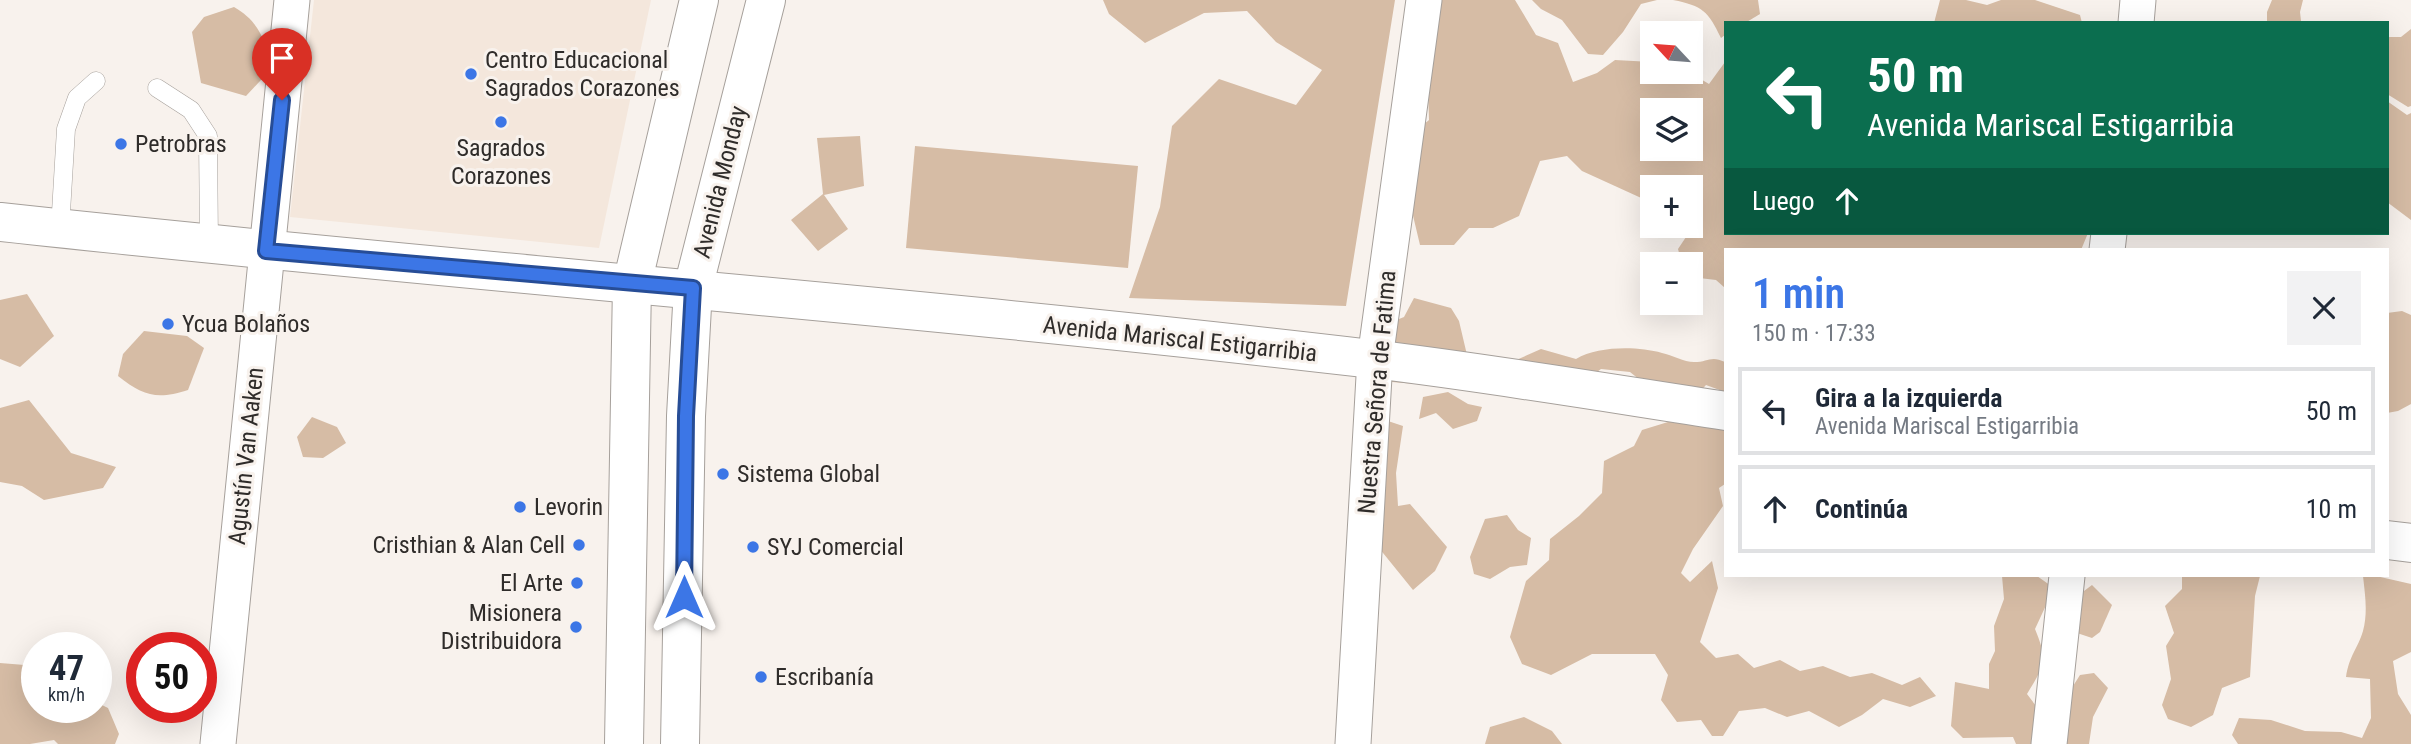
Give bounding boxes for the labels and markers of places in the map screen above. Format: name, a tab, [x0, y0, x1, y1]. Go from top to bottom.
pin	[252, 28, 312, 100]
place label: Centro Educacional Sagrados Corazones	[485, 46, 680, 102]
marker: Centro Educacional Sagrados Corazones	[463, 66, 479, 82]
marker: Sagrados Corazones	[493, 114, 509, 130]
place label: Petrobras	[135, 130, 227, 158]
place label: Sagrados Corazones	[451, 134, 551, 190]
marker: Petrobras	[113, 136, 129, 152]
place label: Ycua Bolaños	[182, 310, 310, 338]
marker: Ycua Bolaños	[160, 316, 176, 332]
place label: Sistema Global	[737, 460, 880, 488]
marker: Sistema Global	[715, 466, 731, 482]
place label: Levorin	[534, 493, 603, 521]
marker: Levorin	[512, 499, 528, 515]
place label: Cristhian & Alan Cell	[372, 531, 565, 559]
place label: SYJ Comercial	[767, 533, 904, 561]
marker: Cristhian & Alan Cell	[571, 537, 587, 553]
marker: SYJ Comercial	[745, 539, 761, 555]
place label: El Arte	[500, 569, 563, 597]
marker: El Arte	[569, 575, 585, 591]
place label: Misionera Distribuidora	[441, 599, 562, 655]
marker: Misionera Distribuidora	[568, 619, 584, 635]
place label: Escribanía	[775, 663, 874, 691]
marker: Escribanía	[753, 669, 769, 685]

